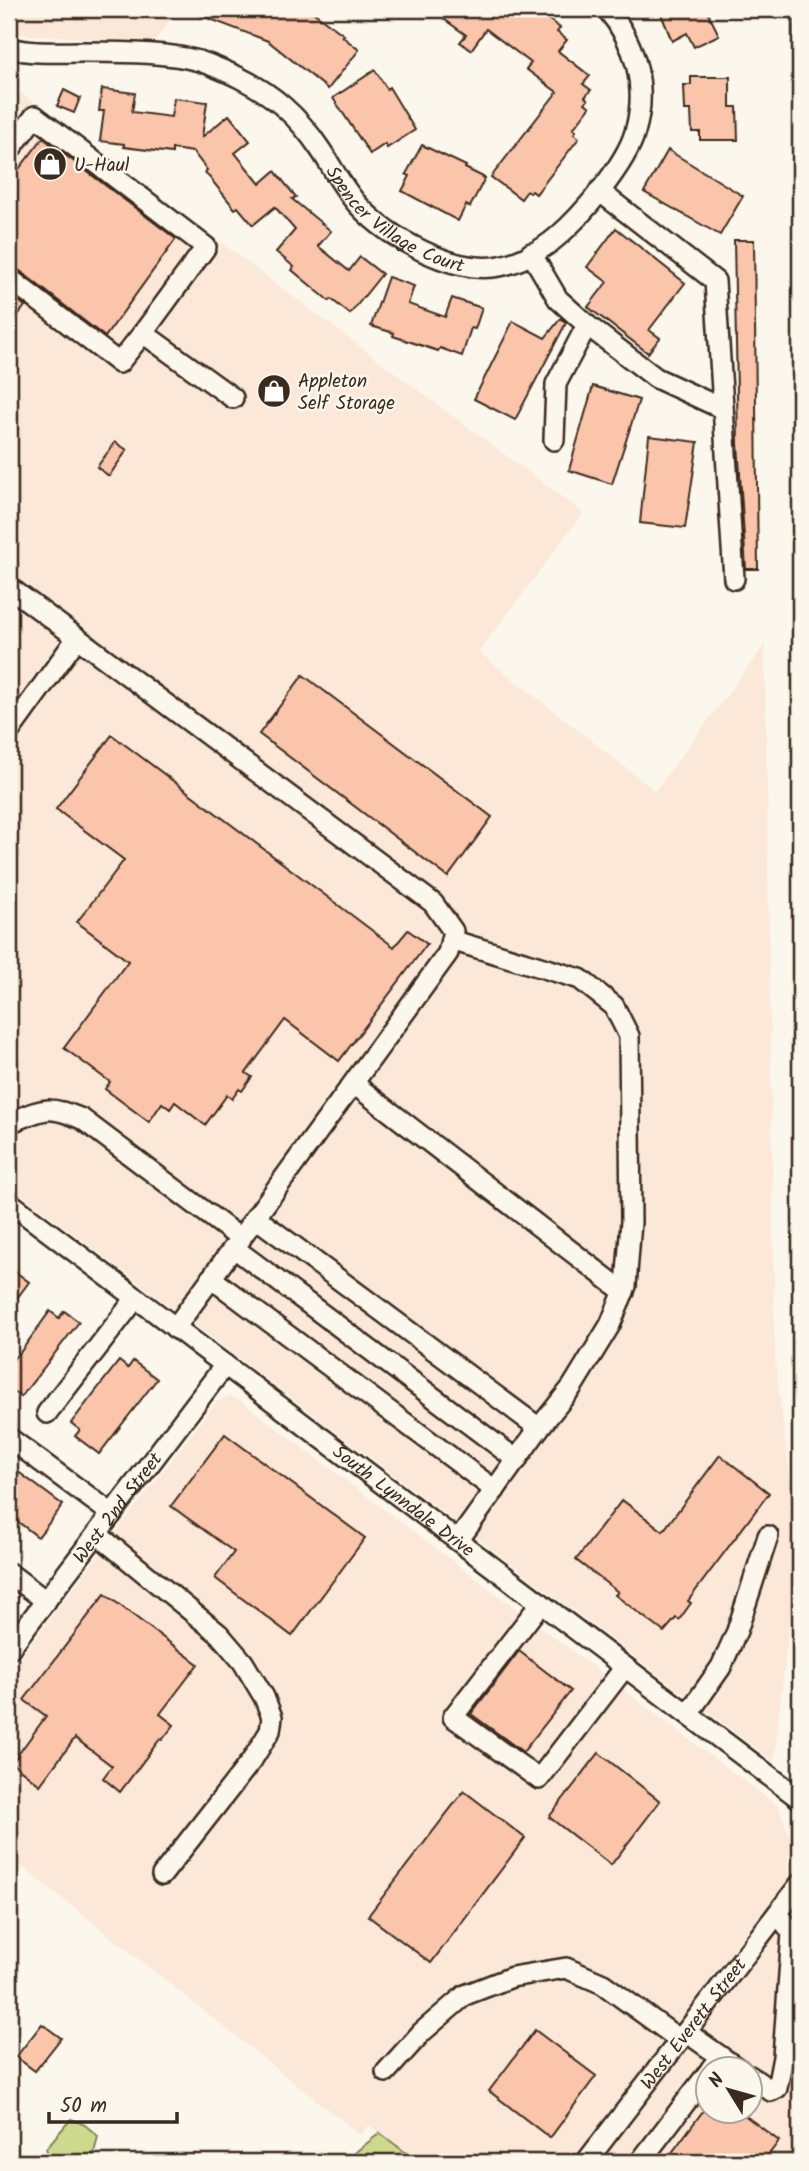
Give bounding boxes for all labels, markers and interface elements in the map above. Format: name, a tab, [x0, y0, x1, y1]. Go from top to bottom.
shop icon: U-Haul	[31, 145, 69, 183]
place label: U-Haul	[74, 151, 130, 181]
street label: Spencer Village Court	[317, 160, 467, 282]
place label: Appleton Self Storage	[298, 367, 395, 419]
shop icon: Appleton Self Storage	[255, 372, 293, 410]
street label: South Lynndale Drive	[325, 1438, 481, 1566]
street label: West 2nd Street	[66, 1446, 171, 1571]
street label: West Everett Street	[634, 1952, 755, 2097]
north arrow	[694, 2056, 764, 2126]
text: N	[701, 2067, 733, 2095]
scale bar	[49, 2080, 177, 2124]
text: 50 m	[60, 2090, 107, 2123]

